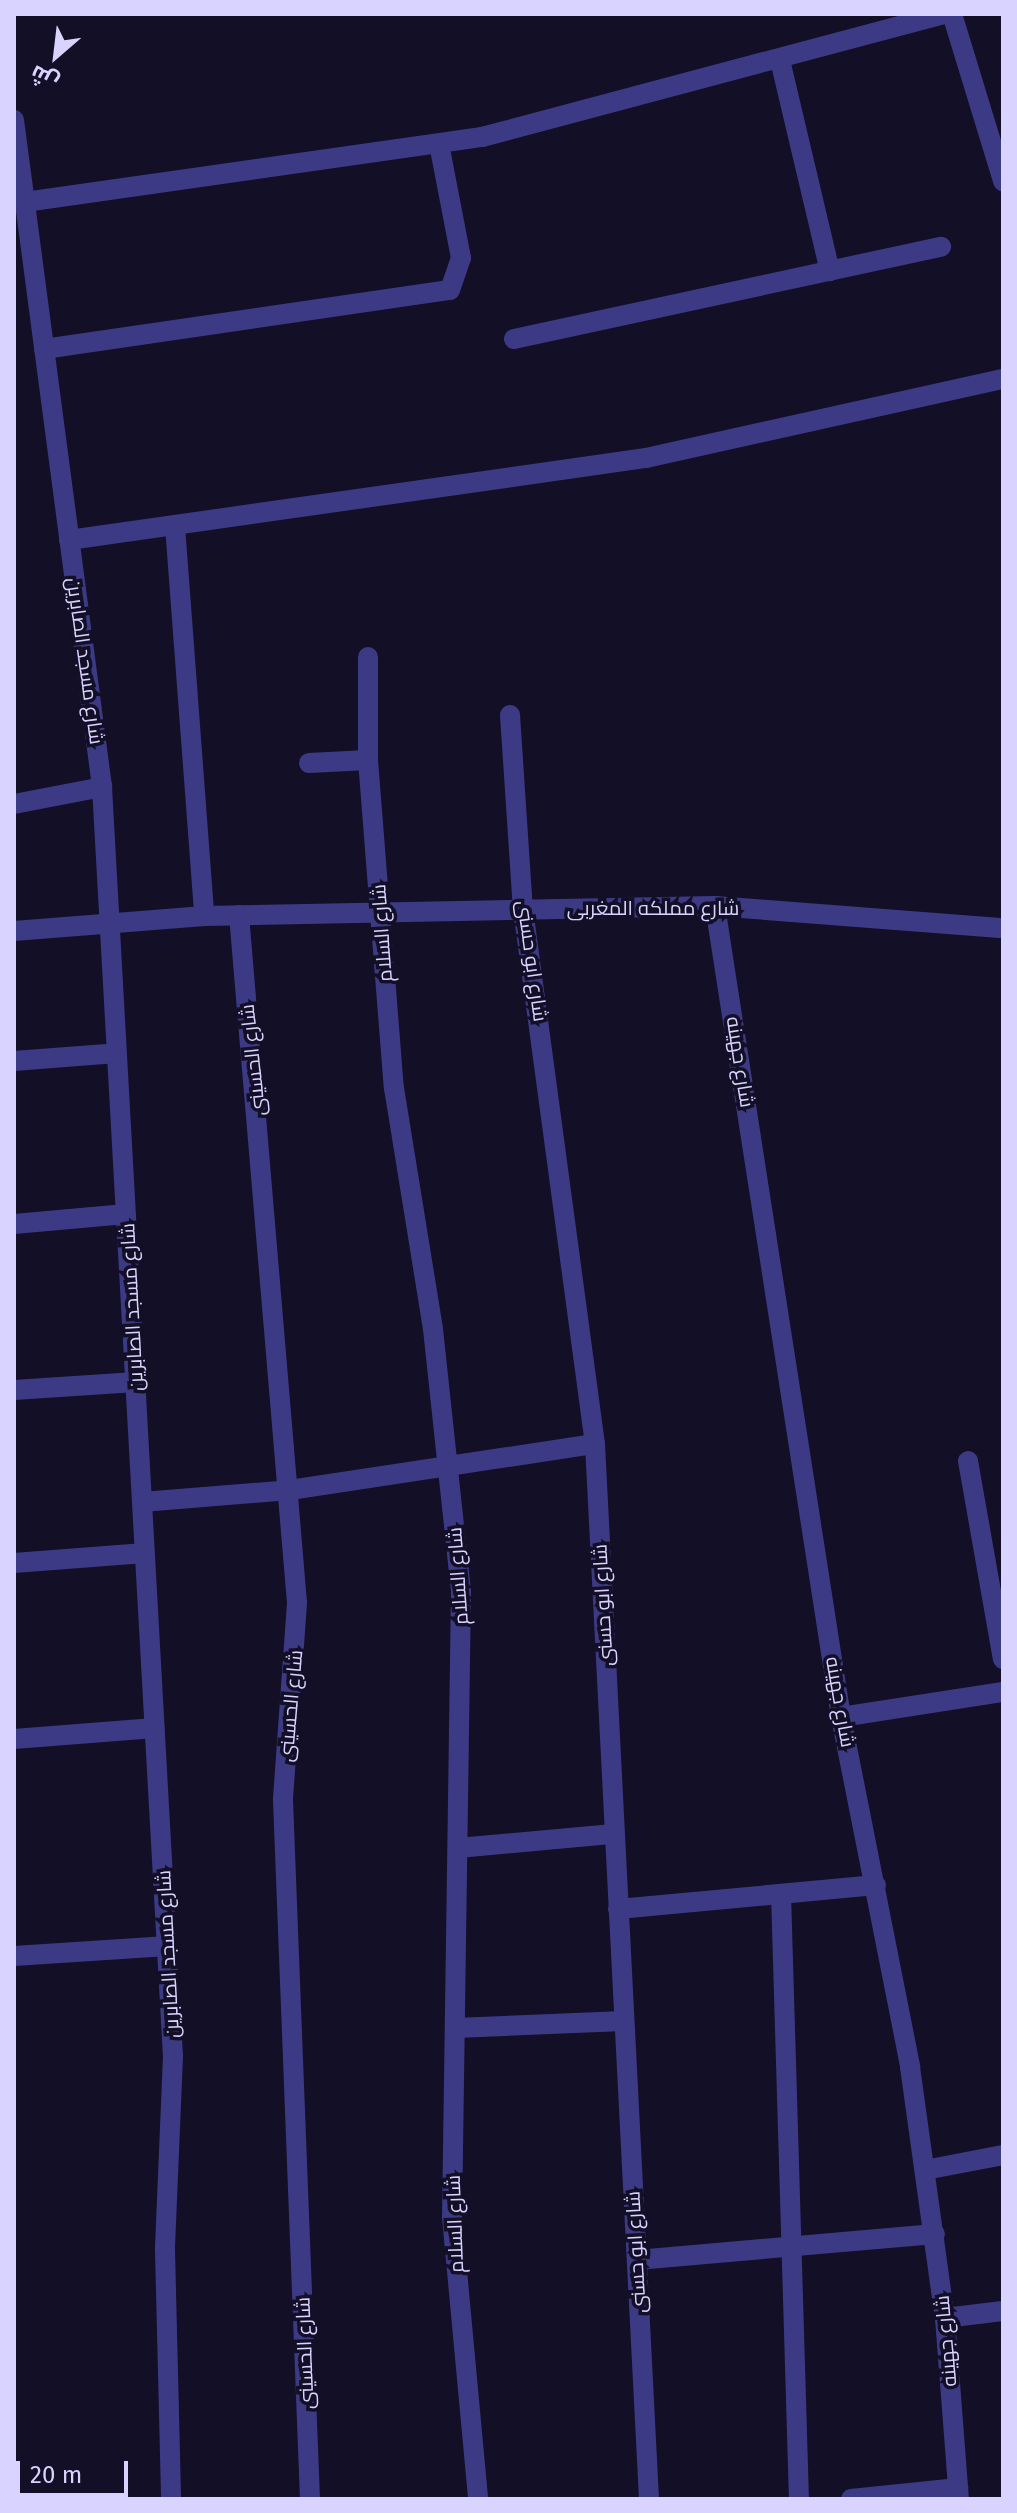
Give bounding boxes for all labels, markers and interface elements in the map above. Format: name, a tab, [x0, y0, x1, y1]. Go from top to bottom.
north arrow	[16, 16, 96, 96]
text: ش	[26, 59, 63, 96]
street label: شارع مسجد الصابرين	[61, 576, 109, 746]
street label: شارع السلام	[367, 883, 397, 983]
street label: شارع مملكه المغربى	[567, 896, 739, 920]
street label: شارع ابو حسنى	[512, 899, 552, 1023]
street label: شارع الحسينى	[235, 1003, 271, 1117]
street label: شارع جهينه	[721, 1015, 759, 1109]
street label: شارع مسجد الصابرين	[116, 1222, 148, 1392]
street label: شارع السلام	[443, 1526, 473, 1626]
street label: شارع ابو حسنى	[588, 1543, 618, 1667]
street label: شارع الحسينى	[274, 1649, 308, 1763]
street label: شارع جهينه	[820, 1655, 860, 1749]
street label: شارع مسجد الصابرين	[152, 1869, 184, 2039]
street label: شارع السلام	[441, 2175, 469, 2273]
street label: شارع ابو حسنى	[621, 2190, 651, 2314]
street label: شارع جهينه	[930, 2294, 962, 2388]
street label: شارع الحسينى	[291, 2296, 319, 2410]
scale bar	[20, 2445, 132, 2495]
text: 20 m	[30, 2461, 82, 2489]

